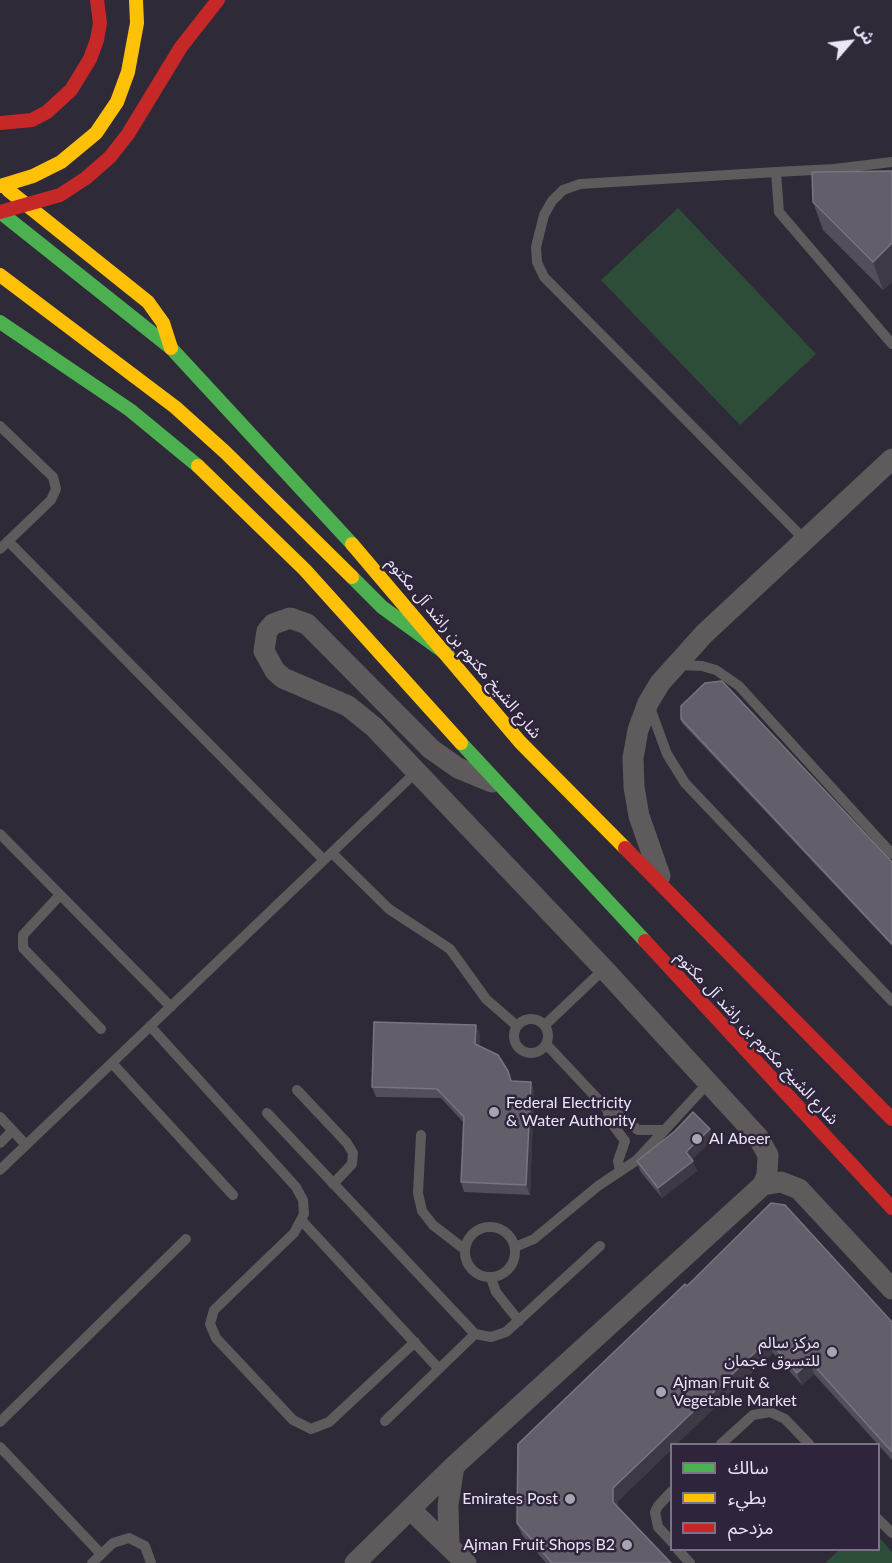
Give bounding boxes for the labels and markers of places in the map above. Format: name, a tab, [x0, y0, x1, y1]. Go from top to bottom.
place label: Federal Electricity & Water Authority	[506, 1093, 636, 1131]
marker: Federal Electricity & Water Authority	[487, 1105, 501, 1119]
place label: Al Abeer	[709, 1129, 770, 1149]
marker: Al Abeer	[690, 1132, 704, 1146]
place label: مركز سالم للتسوق عجمان	[724, 1333, 820, 1371]
marker: مركز سالم للتسوق عجمان	[825, 1345, 839, 1359]
place label: Ajman Fruit & Vegetable Market	[673, 1373, 797, 1411]
marker: Ajman Fruit & Vegetable Market	[654, 1385, 668, 1399]
place label: Emirates Post	[462, 1489, 558, 1509]
marker: Emirates Post	[563, 1492, 577, 1506]
place label: Ajman Fruit Shops B2	[463, 1535, 615, 1555]
marker: Ajman Fruit Shops B2	[620, 1538, 634, 1552]

